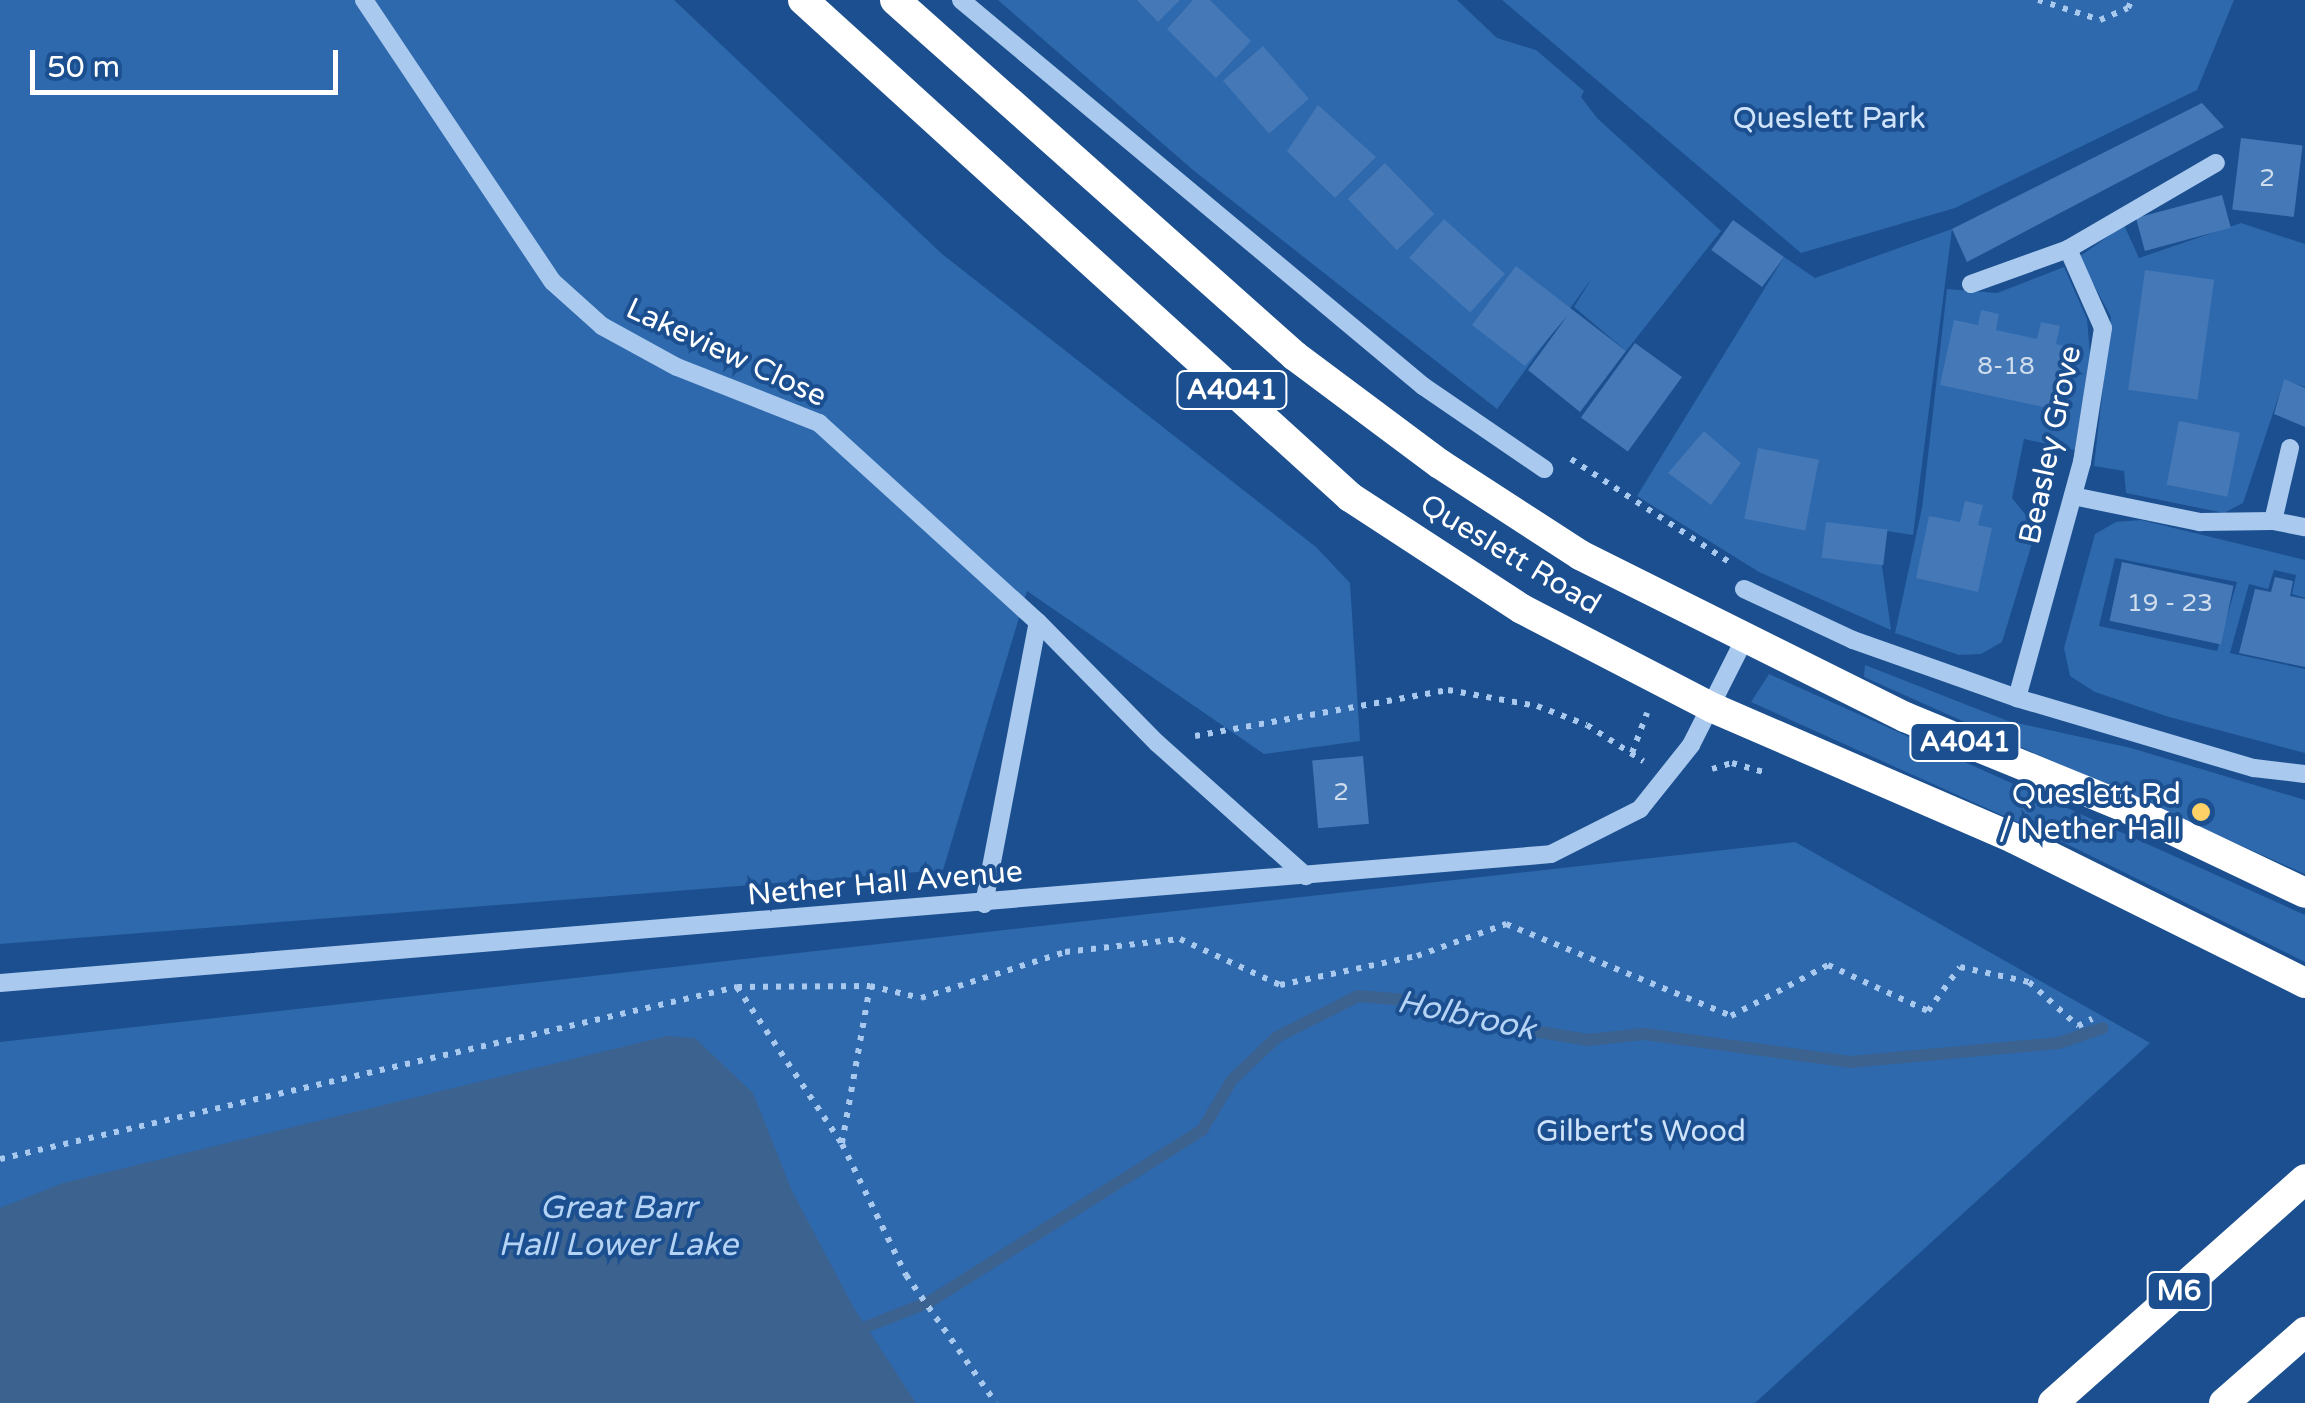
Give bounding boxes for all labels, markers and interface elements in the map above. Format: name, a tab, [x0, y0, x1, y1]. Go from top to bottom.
scale bar	[35, 30, 342, 92]
text: 50 m	[47, 49, 120, 86]
park label: Queslett Park	[1732, 101, 1926, 137]
house number: 2	[2259, 163, 2275, 193]
street label: Lakeview Close	[620, 291, 832, 415]
street label: Beasley Grove	[2012, 343, 2090, 547]
house number: 8-18	[1977, 351, 2035, 381]
road number: A4041	[1174, 367, 1290, 413]
street label: Queslett Road	[1413, 487, 1607, 623]
house number: 19 - 23	[2127, 588, 2213, 618]
road number: A4041	[1908, 719, 2022, 765]
house number: 2	[1333, 777, 1349, 807]
place label: Queslett Rd / Nether Hall	[1999, 777, 2181, 848]
marker: Queslett Rd / Nether Hall	[2190, 801, 2212, 823]
street label: Nether Hall Avenue	[746, 854, 1024, 914]
water label: Holbrook	[1394, 983, 1538, 1049]
park label: Gilbert's Wood	[1536, 1114, 1746, 1150]
water label: Great Barr Hall Lower Lake	[498, 1190, 738, 1265]
road number: M6	[2146, 1268, 2212, 1314]

